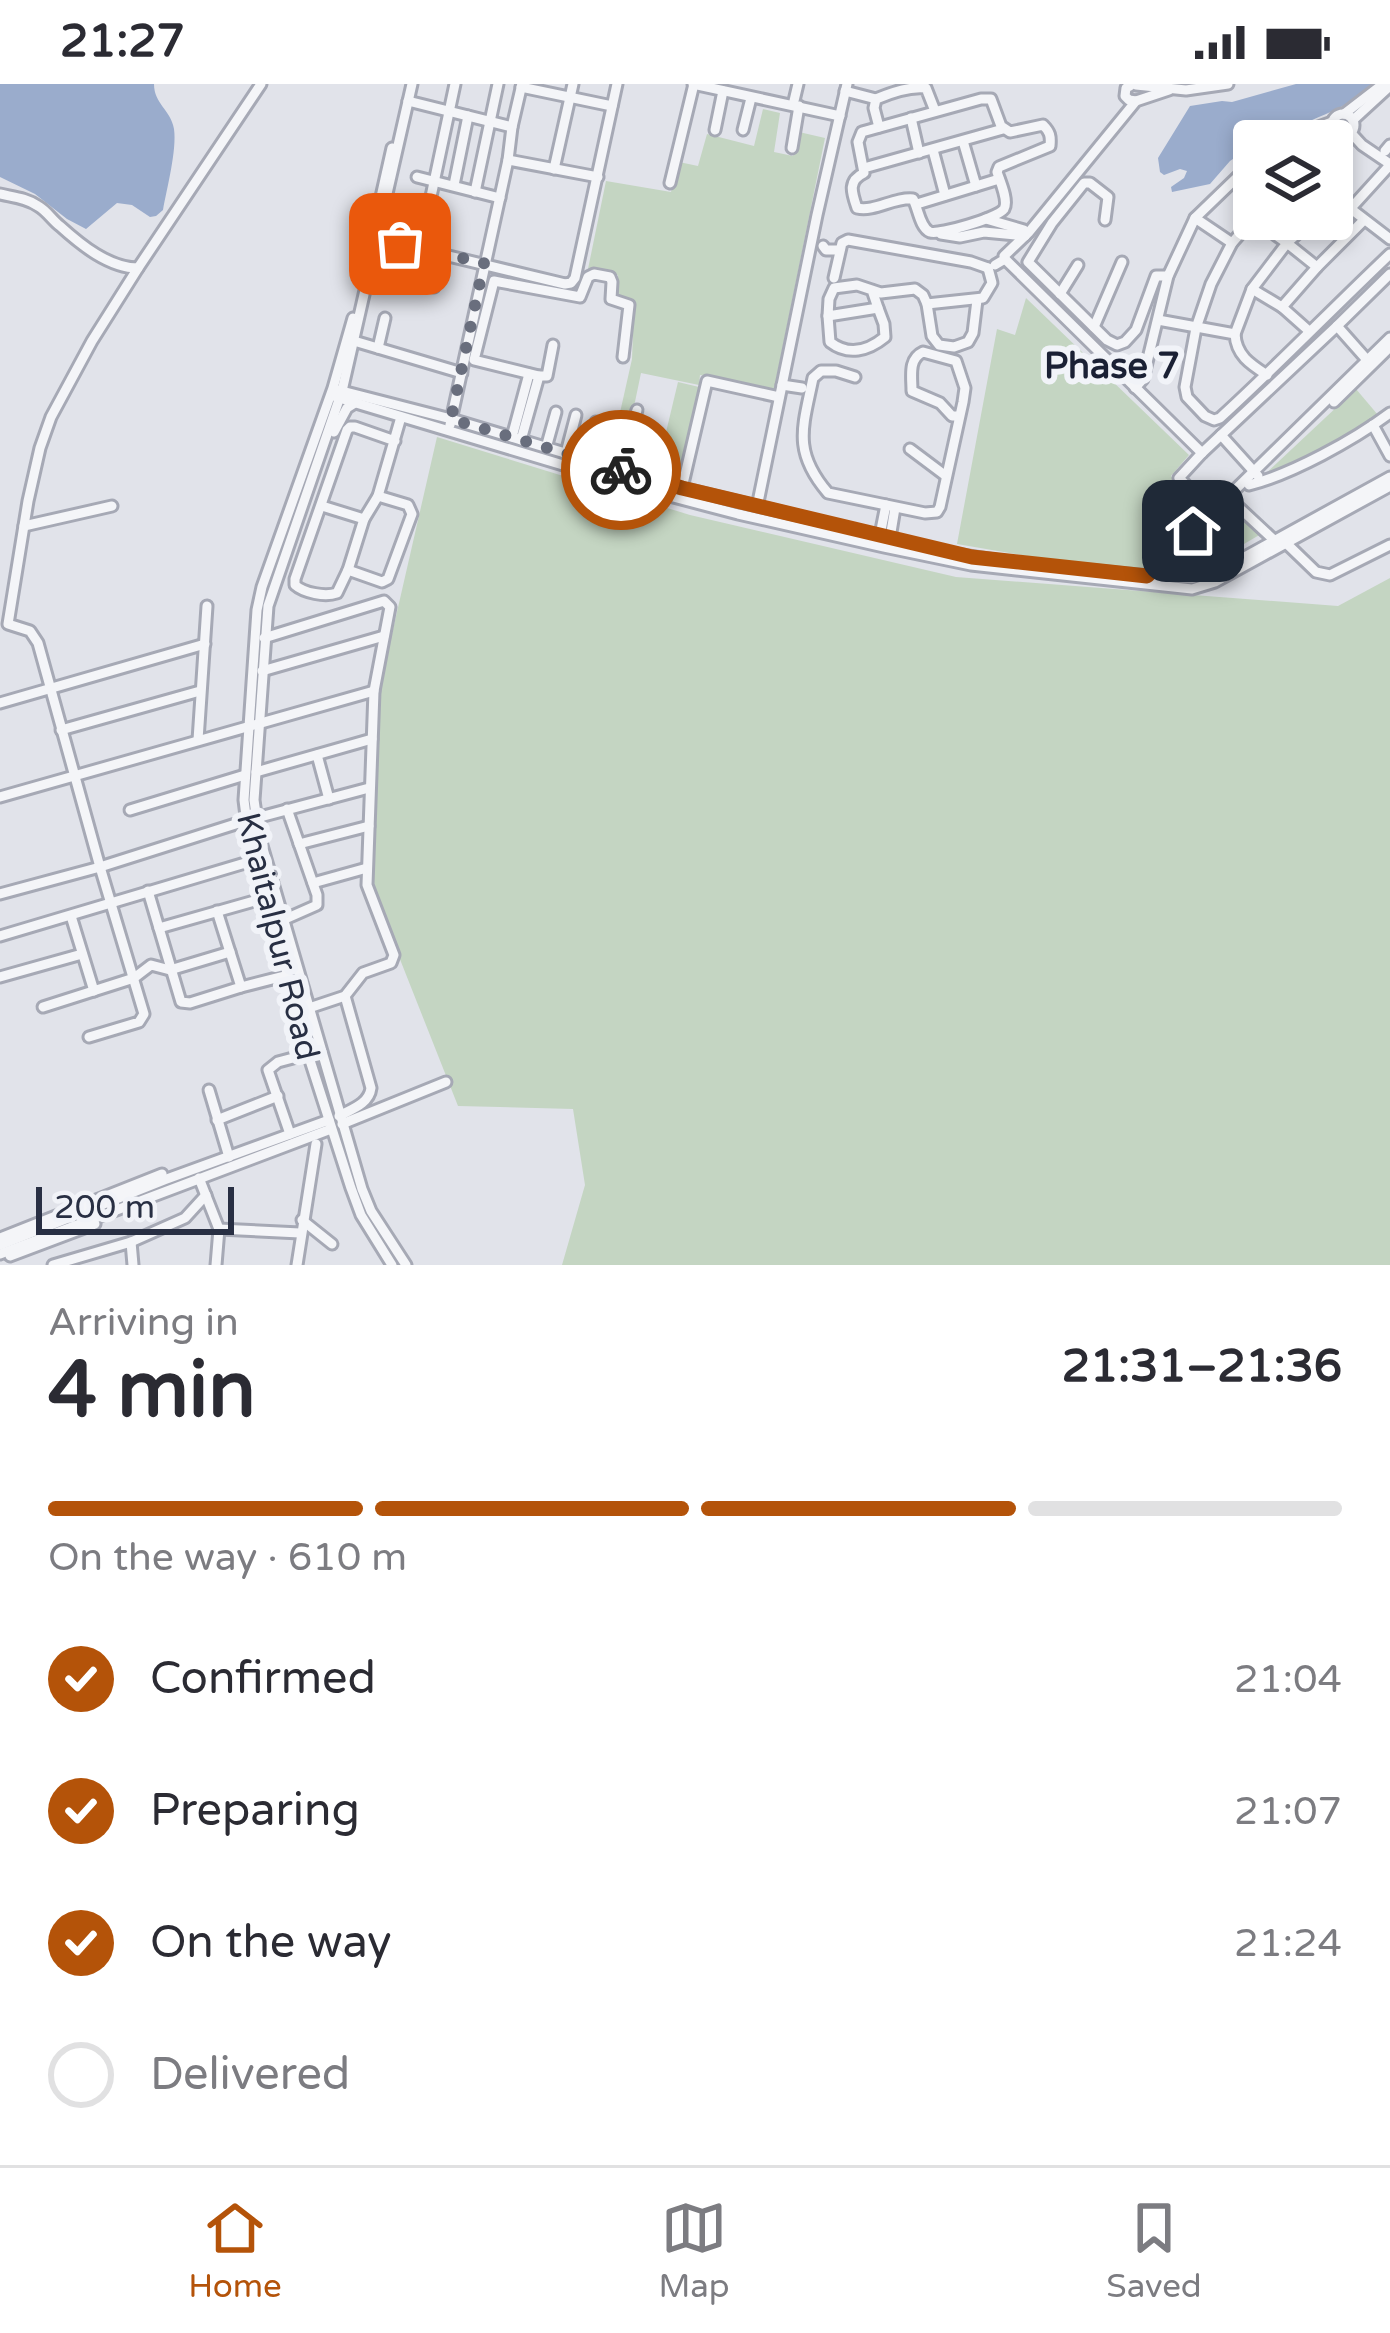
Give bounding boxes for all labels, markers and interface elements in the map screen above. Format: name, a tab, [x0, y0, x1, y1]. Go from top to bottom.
text: 21:27	[60, 15, 185, 69]
map controls	[1233, 120, 1353, 240]
button: layers	[1233, 120, 1353, 240]
pin	[349, 193, 451, 295]
icon: bag	[367, 211, 433, 277]
district label: Phase 7	[1044, 345, 1180, 388]
courier	[561, 410, 681, 530]
icon: bike	[588, 437, 654, 503]
pin	[1142, 480, 1244, 582]
icon: home	[1160, 498, 1226, 564]
street label: Khaitalpur Road	[228, 809, 327, 1064]
scale bar	[36, 1181, 234, 1234]
text: 200 m	[54, 1188, 155, 1227]
text: Arriving in	[48, 1299, 239, 1346]
text: 21:31–21:36	[1062, 1340, 1342, 1394]
text: 4 min	[48, 1344, 256, 1438]
text: On the way · 610 m	[48, 1534, 407, 1581]
icon: check	[48, 1646, 114, 1712]
text: Confirmed	[150, 1652, 376, 1706]
text: 21:04	[1234, 1656, 1342, 1703]
icon: check	[48, 1778, 114, 1844]
text: Preparing	[150, 1784, 360, 1838]
text: 21:07	[1234, 1788, 1342, 1835]
icon: check	[48, 1910, 114, 1976]
text: On the way	[150, 1916, 391, 1970]
text: 21:24	[1234, 1920, 1342, 1967]
text: Delivered	[150, 2048, 350, 2102]
tab: Home	[188, 2195, 282, 2306]
tab: Map	[658, 2195, 730, 2306]
tab: Saved	[1106, 2195, 1202, 2306]

